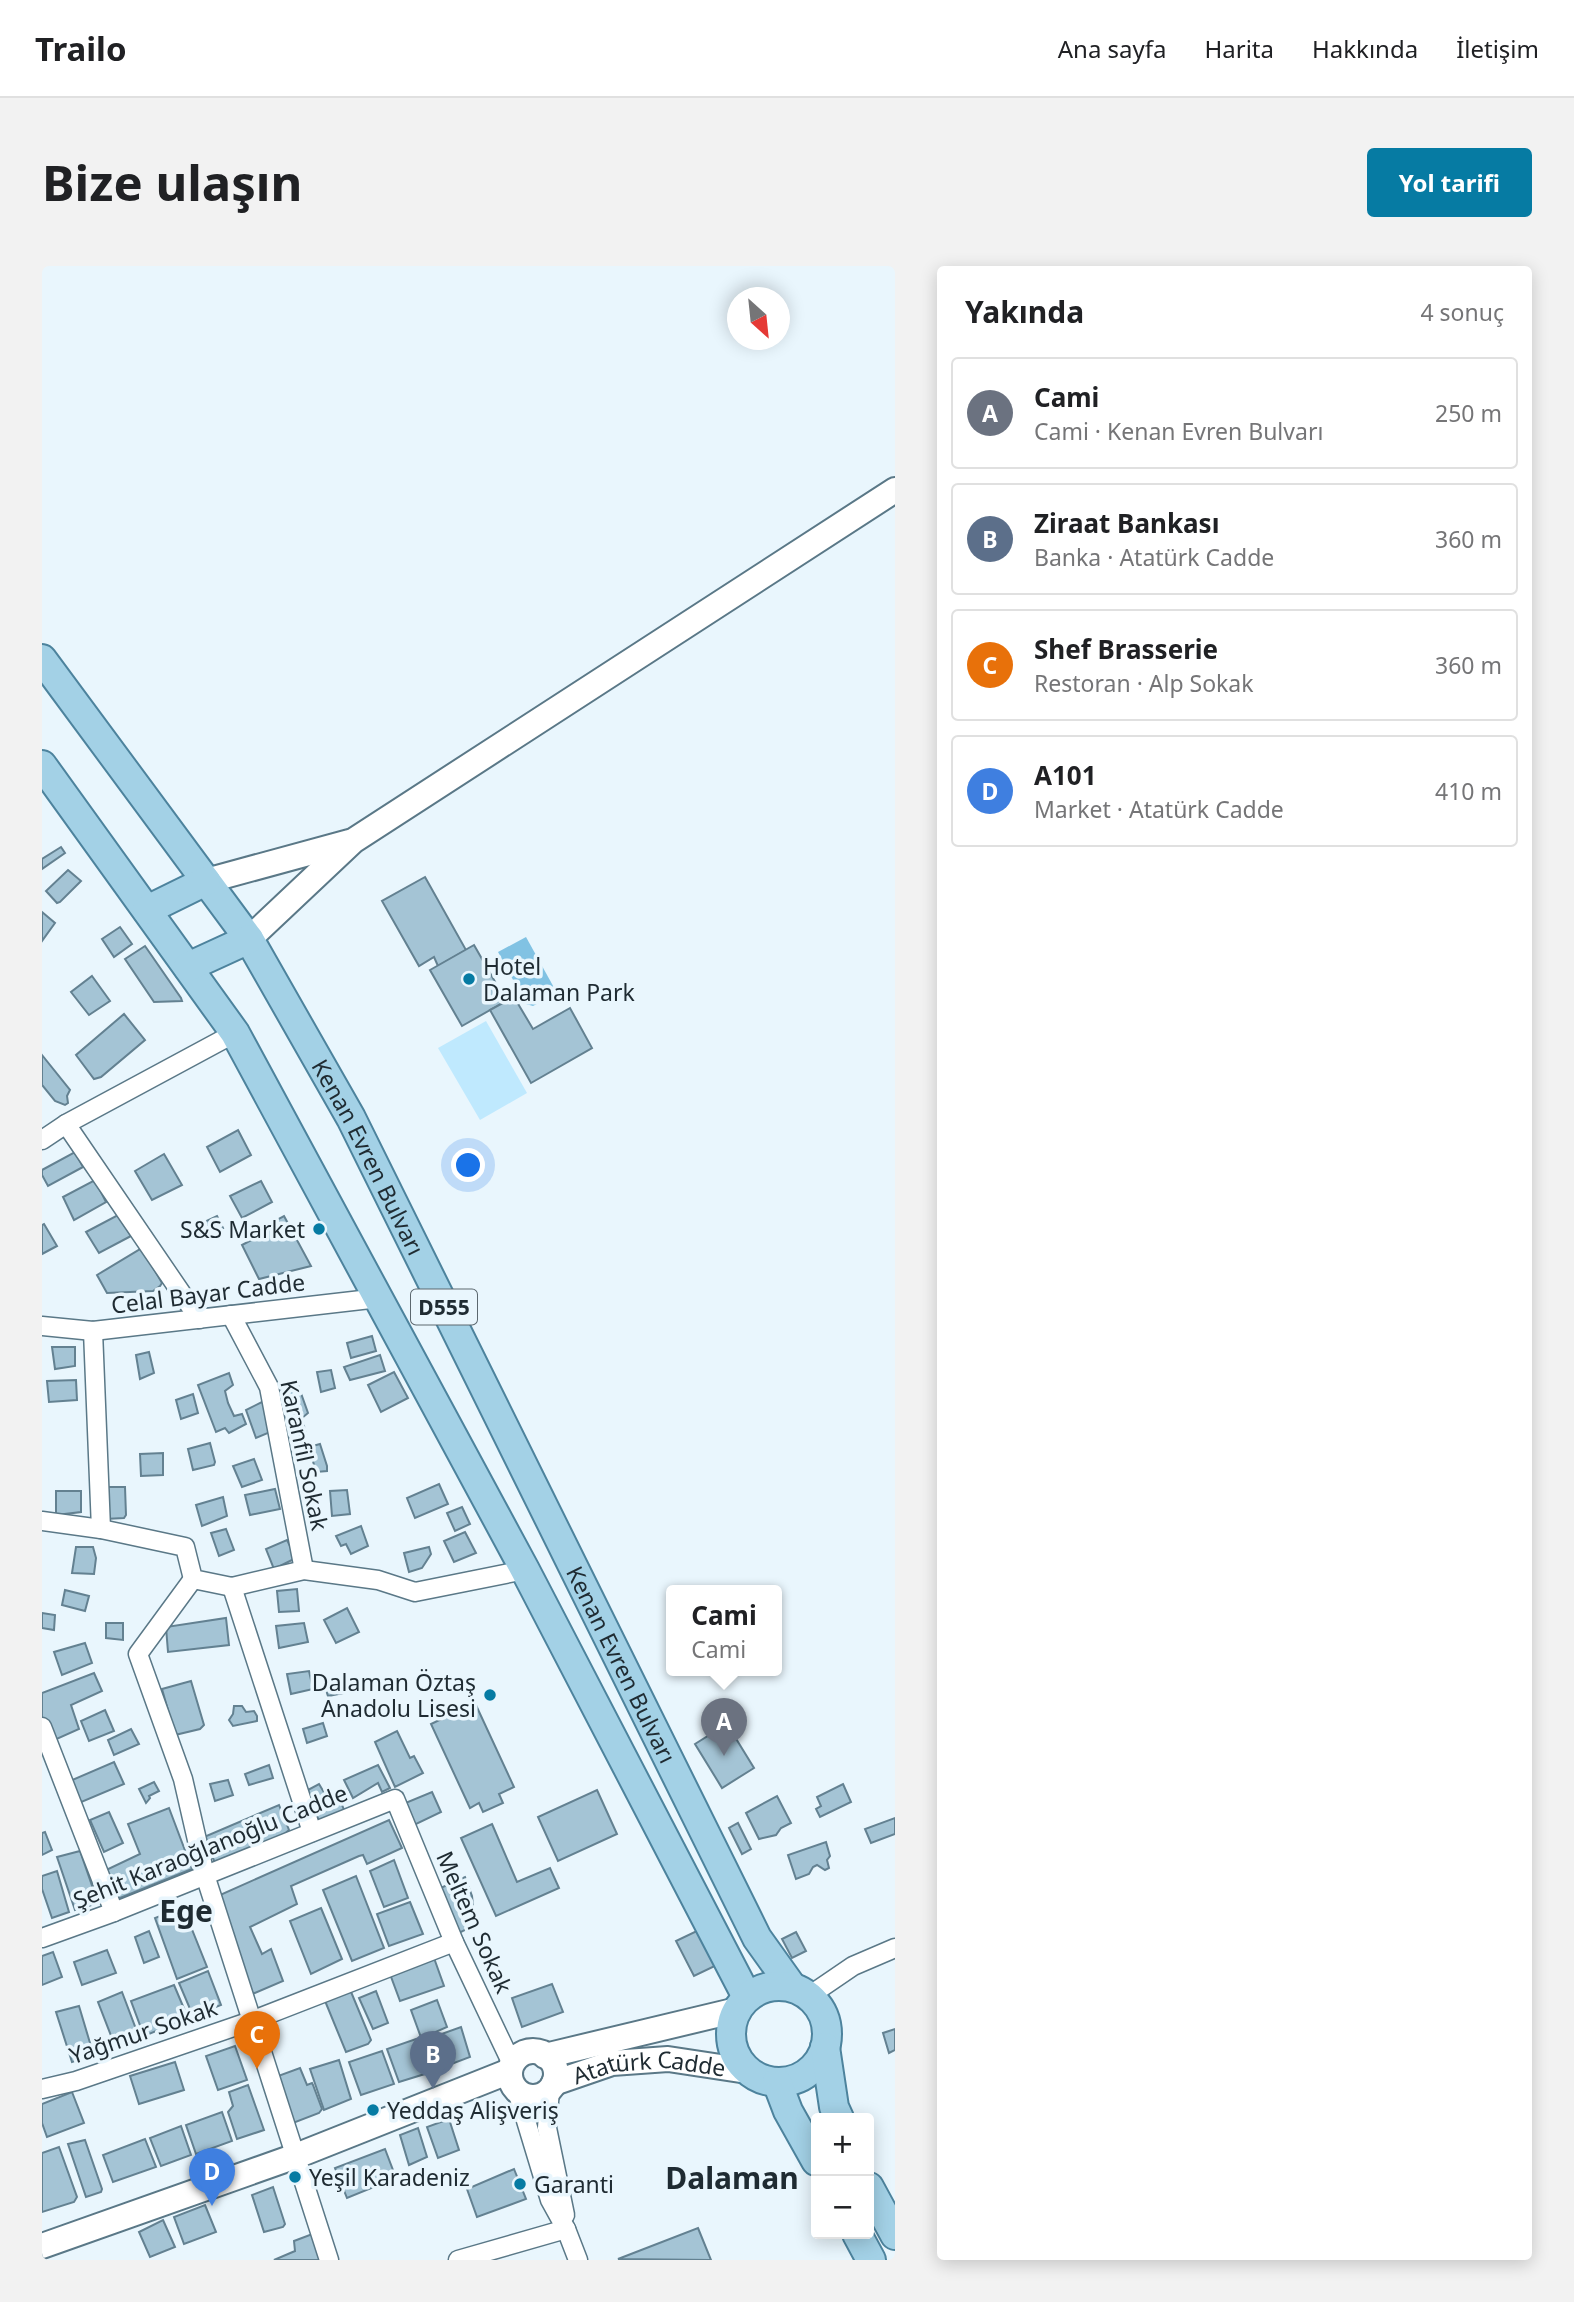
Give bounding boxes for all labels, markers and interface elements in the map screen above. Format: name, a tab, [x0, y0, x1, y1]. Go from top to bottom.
text: Trailo	[35, 26, 127, 71]
text: Ana sayfa	[1058, 32, 1167, 65]
text: Harita	[1205, 32, 1274, 65]
text: Hakkında	[1312, 32, 1418, 65]
text: İletişim	[1456, 32, 1539, 65]
button: Yol tarifi	[1367, 148, 1532, 217]
text: Bize ulaşın	[42, 149, 302, 215]
north arrow	[727, 287, 790, 350]
text: Yakında	[965, 291, 1084, 332]
text: 4 sonuç	[1420, 296, 1504, 328]
text: Cami	[1034, 379, 1099, 415]
text: A	[982, 397, 998, 429]
text: 250 m	[1435, 397, 1502, 429]
text: Cami · Kenan Evren Bulvarı	[1034, 415, 1323, 447]
text: Ziraat Bankası	[1034, 505, 1219, 541]
text: B	[982, 523, 998, 555]
text: 360 m	[1435, 523, 1502, 555]
text: Banka · Atatürk Cadde	[1034, 541, 1274, 573]
text: Shef Brasserie	[1034, 631, 1218, 667]
text: C	[983, 649, 997, 681]
text: 360 m	[1435, 649, 1502, 681]
text: Restoran · Alp Sokak	[1034, 667, 1254, 699]
text: A101	[1034, 757, 1097, 793]
text: D	[982, 775, 998, 807]
text: 410 m	[1435, 775, 1502, 807]
text: Market · Atatürk Cadde	[1034, 793, 1284, 825]
place label: Hotel Dalaman Park	[483, 950, 635, 1008]
marker: Hotel Dalaman Park	[461, 971, 477, 987]
street label: Kenan Evren Bulvarı	[305, 1053, 432, 1260]
your location	[451, 1148, 485, 1182]
place label: S&S Market	[180, 1213, 305, 1245]
marker: S&S Market	[311, 1221, 327, 1237]
street label: Celal Bayar Cadde	[109, 1265, 307, 1321]
road number: D555	[411, 1290, 477, 1324]
street label: Karanfil Sokak	[273, 1377, 337, 1534]
street label: Kenan Evren Bulvarı	[559, 1560, 684, 1769]
popup	[666, 1585, 782, 1676]
text: Cami	[691, 1597, 757, 1633]
text: Cami	[691, 1633, 746, 1665]
place label: Dalaman Öztaş Anadolu Lisesi	[312, 1666, 476, 1724]
marker: Dalaman Öztaş Anadolu Lisesi	[482, 1687, 498, 1703]
pin: A	[701, 1698, 747, 1756]
street label: Şehit Karaoğlanoğlu Cadde	[68, 1776, 352, 1916]
street label: Meltem Sokak	[429, 1846, 521, 1999]
district label: Ege	[159, 1890, 213, 1931]
street label: Yağmur Sokak	[65, 1991, 222, 2071]
pin: C	[234, 2011, 280, 2069]
pin: B	[410, 2031, 456, 2089]
street label: Atatürk Cadde	[568, 2043, 728, 2091]
place label: Yeddaş Alişveriş	[387, 2094, 559, 2126]
marker: Yeddaş Alişveriş	[365, 2102, 381, 2118]
map controls	[811, 2113, 874, 2239]
button: +	[811, 2113, 874, 2176]
pin: D	[189, 2148, 235, 2206]
district label: Dalaman	[665, 2157, 799, 2198]
place label: Yeşil Karadeniz	[309, 2161, 470, 2193]
place label: Garanti	[534, 2168, 614, 2200]
marker: Yeşil Karadeniz	[287, 2169, 303, 2185]
marker: Garanti	[512, 2176, 528, 2192]
button: −	[811, 2176, 874, 2239]

